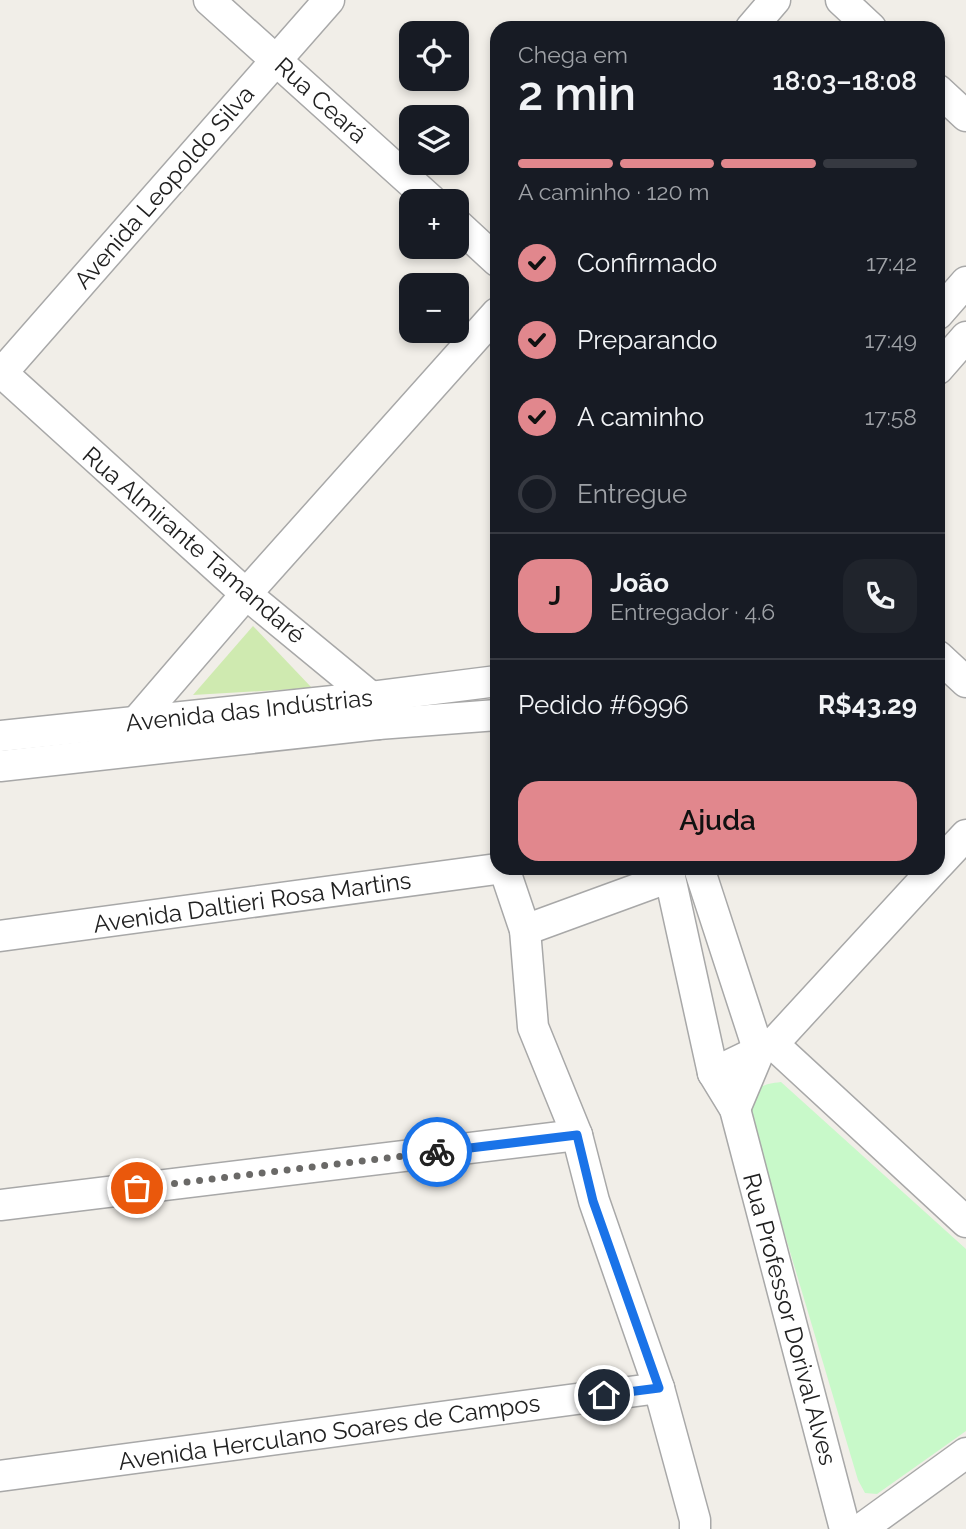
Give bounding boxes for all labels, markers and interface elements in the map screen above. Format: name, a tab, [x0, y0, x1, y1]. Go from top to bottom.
map controls	[399, 21, 469, 343]
button: locate	[399, 21, 469, 91]
text: Chega em	[518, 41, 628, 68]
street label: Rua Ceará	[269, 51, 373, 149]
text: 18:03–18:08	[772, 66, 917, 96]
text: 2 min	[518, 67, 636, 121]
street label: Avenida Leopoldo Silva	[68, 79, 260, 295]
button: layers	[399, 105, 469, 175]
text: A caminho · 120 m	[518, 178, 710, 205]
button: +	[399, 189, 469, 259]
icon: check	[518, 244, 556, 282]
text: Confirmado	[577, 248, 717, 278]
text: 17:42	[866, 249, 917, 276]
button: −	[399, 273, 469, 343]
icon: check	[518, 321, 556, 359]
text: Preparando	[577, 325, 717, 355]
text: 17:49	[865, 326, 917, 353]
icon: check	[518, 398, 556, 436]
text: A caminho	[577, 402, 704, 432]
text: 17:58	[864, 403, 917, 430]
street label: Rua Almirante Tamandaré	[77, 440, 311, 650]
text: Entregue	[577, 479, 687, 509]
button: phone	[843, 559, 917, 633]
text: João	[610, 568, 669, 598]
text: J	[549, 581, 561, 611]
text: Entregador · 4.6	[610, 598, 775, 625]
street label: Avenida das Indústrias	[124, 683, 374, 737]
text: Pedido #6996	[518, 690, 689, 720]
text: R$43.29	[818, 690, 917, 720]
button: Ajuda	[518, 781, 917, 861]
street label: Avenida Daltieri Rosa Martins	[91, 865, 413, 939]
courier	[402, 1117, 472, 1187]
icon: bike	[418, 1133, 456, 1171]
pin	[107, 1158, 167, 1218]
icon: bag	[118, 1169, 156, 1207]
street label: Rua Professor Dorival Alves	[737, 1170, 843, 1468]
pin	[574, 1365, 634, 1425]
icon: home	[585, 1376, 623, 1414]
street label: Avenida Herculano Soares de Campos	[116, 1388, 542, 1476]

